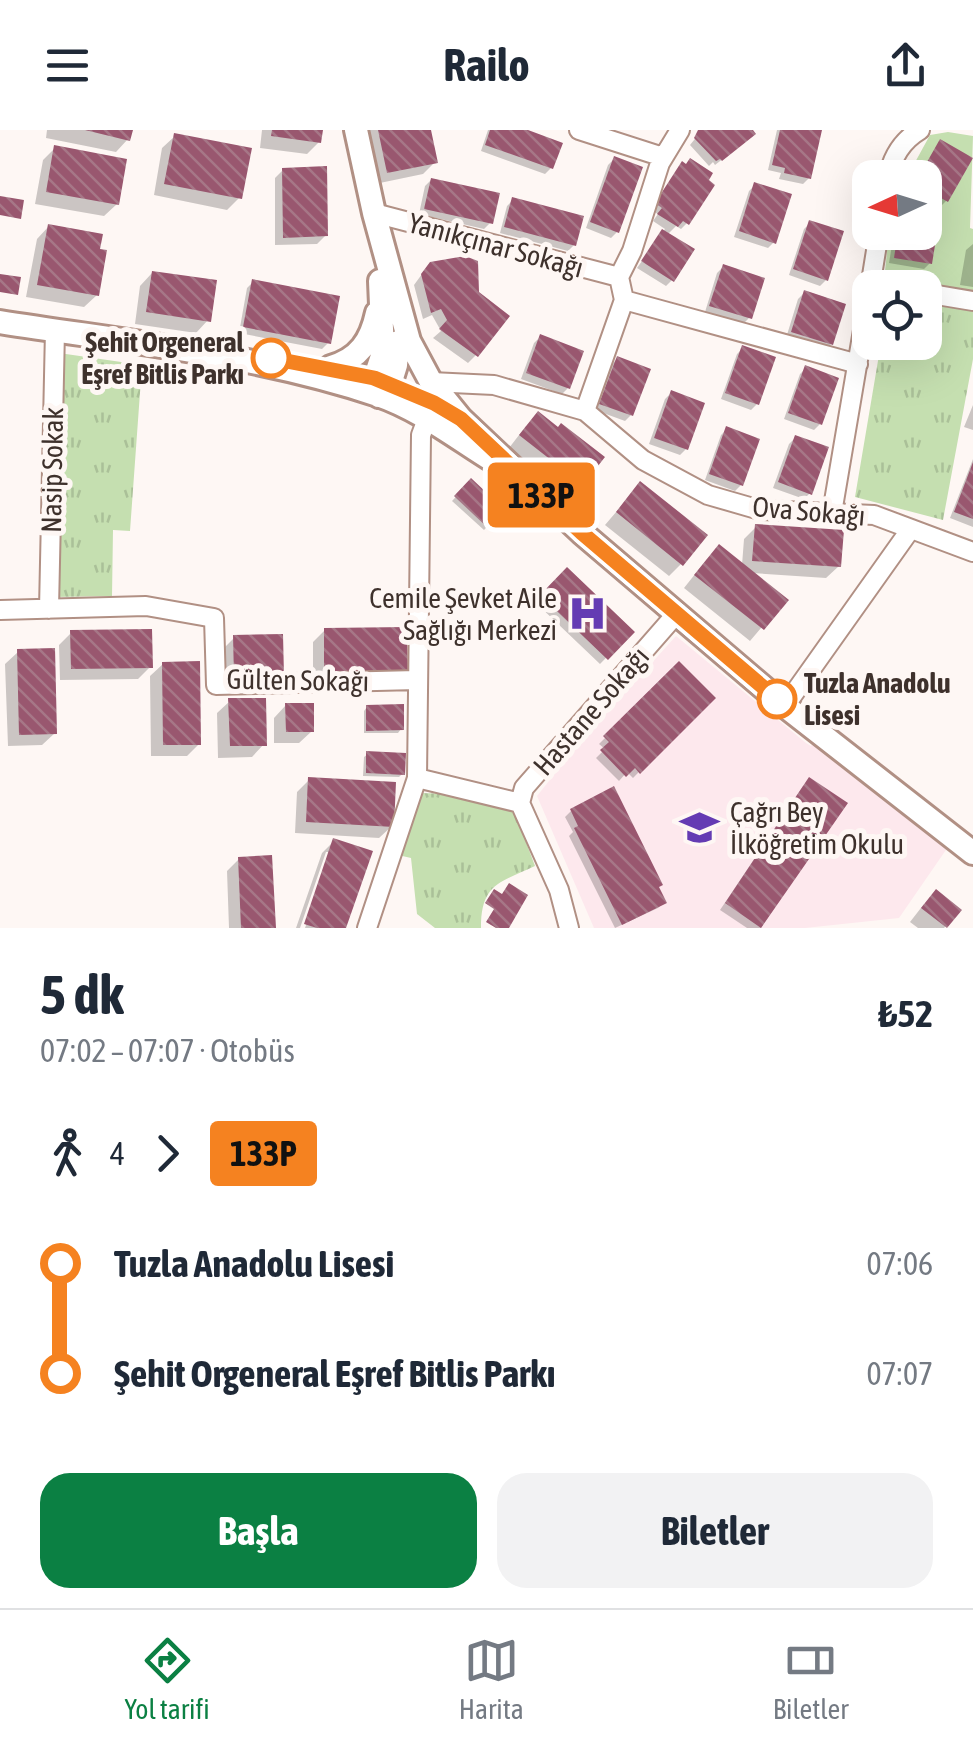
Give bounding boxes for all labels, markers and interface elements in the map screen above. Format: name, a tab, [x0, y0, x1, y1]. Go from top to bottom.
icon: menu	[40, 38, 95, 93]
icon: share	[878, 38, 933, 93]
text: Railo	[443, 39, 530, 91]
north arrow	[852, 160, 942, 250]
map controls	[852, 160, 942, 360]
street label: Yanıkçınar Sokağı	[405, 206, 587, 284]
button: locate	[852, 270, 942, 360]
place label: Şehit Orgeneral Eşref Bitlis Parkı	[81, 326, 245, 390]
marker: Şehit Orgeneral Eşref Bitlis Parkı	[252, 339, 290, 377]
street label: Nasip Sokak	[35, 407, 69, 533]
line badge: 133P	[471, 462, 611, 528]
text: 133P	[508, 475, 574, 515]
street label: Ova Sokağı	[751, 490, 867, 532]
place label: Cemile Şevket Aile Sağlığı Merkezi	[369, 582, 557, 646]
hospital icon: Cemile Şevket Aile Sağlığı Merkezi	[566, 593, 608, 635]
street label: Hastane Sokağı	[527, 640, 655, 782]
street label: Gülten Sokağı	[227, 663, 369, 697]
place label: Tuzla Anadolu Lisesi	[804, 667, 950, 731]
marker: Tuzla Anadolu Lisesi	[758, 680, 796, 718]
place label: Çağrı Bey İlköğretim Okulu	[730, 796, 904, 860]
school or university icon: Çağrı Bey İlköğretim Okulu	[679, 807, 721, 849]
text: 5 dk	[40, 963, 124, 1026]
text: ₺52	[878, 992, 933, 1035]
text: 07:02 – 07:07 · Otobüs	[40, 1032, 295, 1069]
icon: walk	[40, 1126, 95, 1181]
icon: forward	[140, 1126, 195, 1181]
text: 133P	[230, 1133, 297, 1173]
text: 4	[110, 1135, 125, 1172]
text: Tuzla Anadolu Lisesi	[114, 1242, 394, 1285]
text: 07:06	[867, 1245, 933, 1282]
text: Şehit Orgeneral Eşref Bitlis Parkı	[114, 1352, 556, 1395]
text: 07:07	[867, 1355, 933, 1392]
button: Başla	[40, 1473, 477, 1588]
button: Biletler	[497, 1473, 933, 1588]
tab: Yol tarifi	[125, 1633, 210, 1725]
tab: Harita	[459, 1633, 524, 1725]
tab: Biletler	[773, 1633, 848, 1725]

